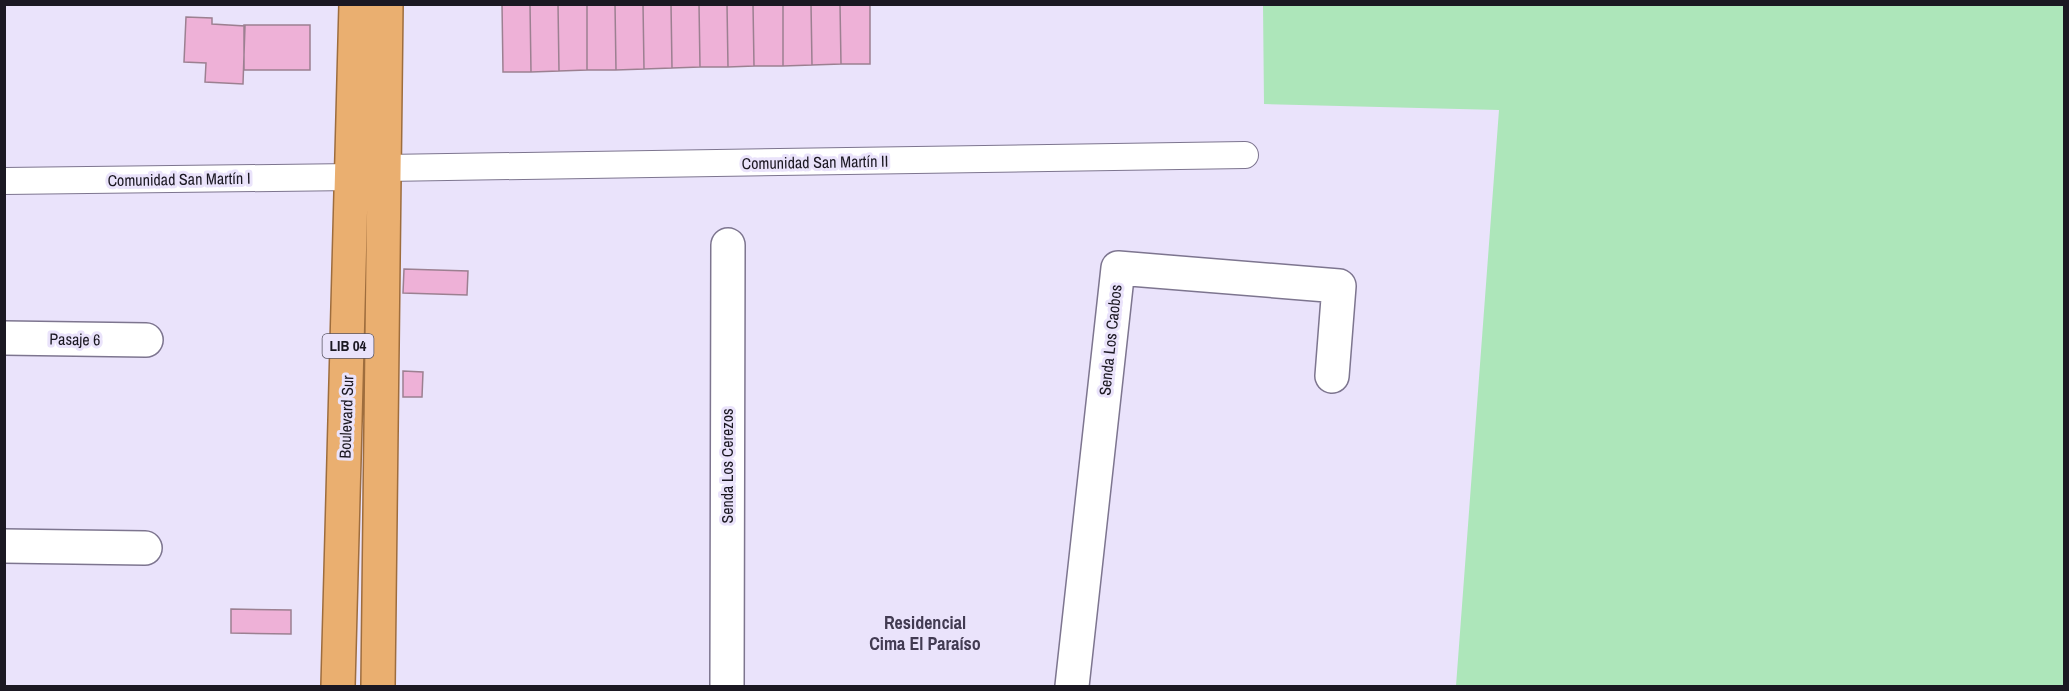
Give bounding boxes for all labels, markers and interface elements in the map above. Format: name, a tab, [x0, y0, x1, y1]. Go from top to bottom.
street label: Comunidad San Martín II	[742, 150, 888, 174]
street label: Comunidad San Martín I	[107, 167, 251, 191]
street label: Senda Los Caobos	[1093, 283, 1127, 397]
street label: Pasaje 6	[49, 328, 101, 350]
road number: LIB 04	[322, 334, 374, 358]
street label: Boulevard Sur	[334, 374, 358, 459]
street label: Senda Los Cerezos	[716, 408, 738, 524]
district label: Residencial Cima El Paraíso	[869, 610, 981, 656]

